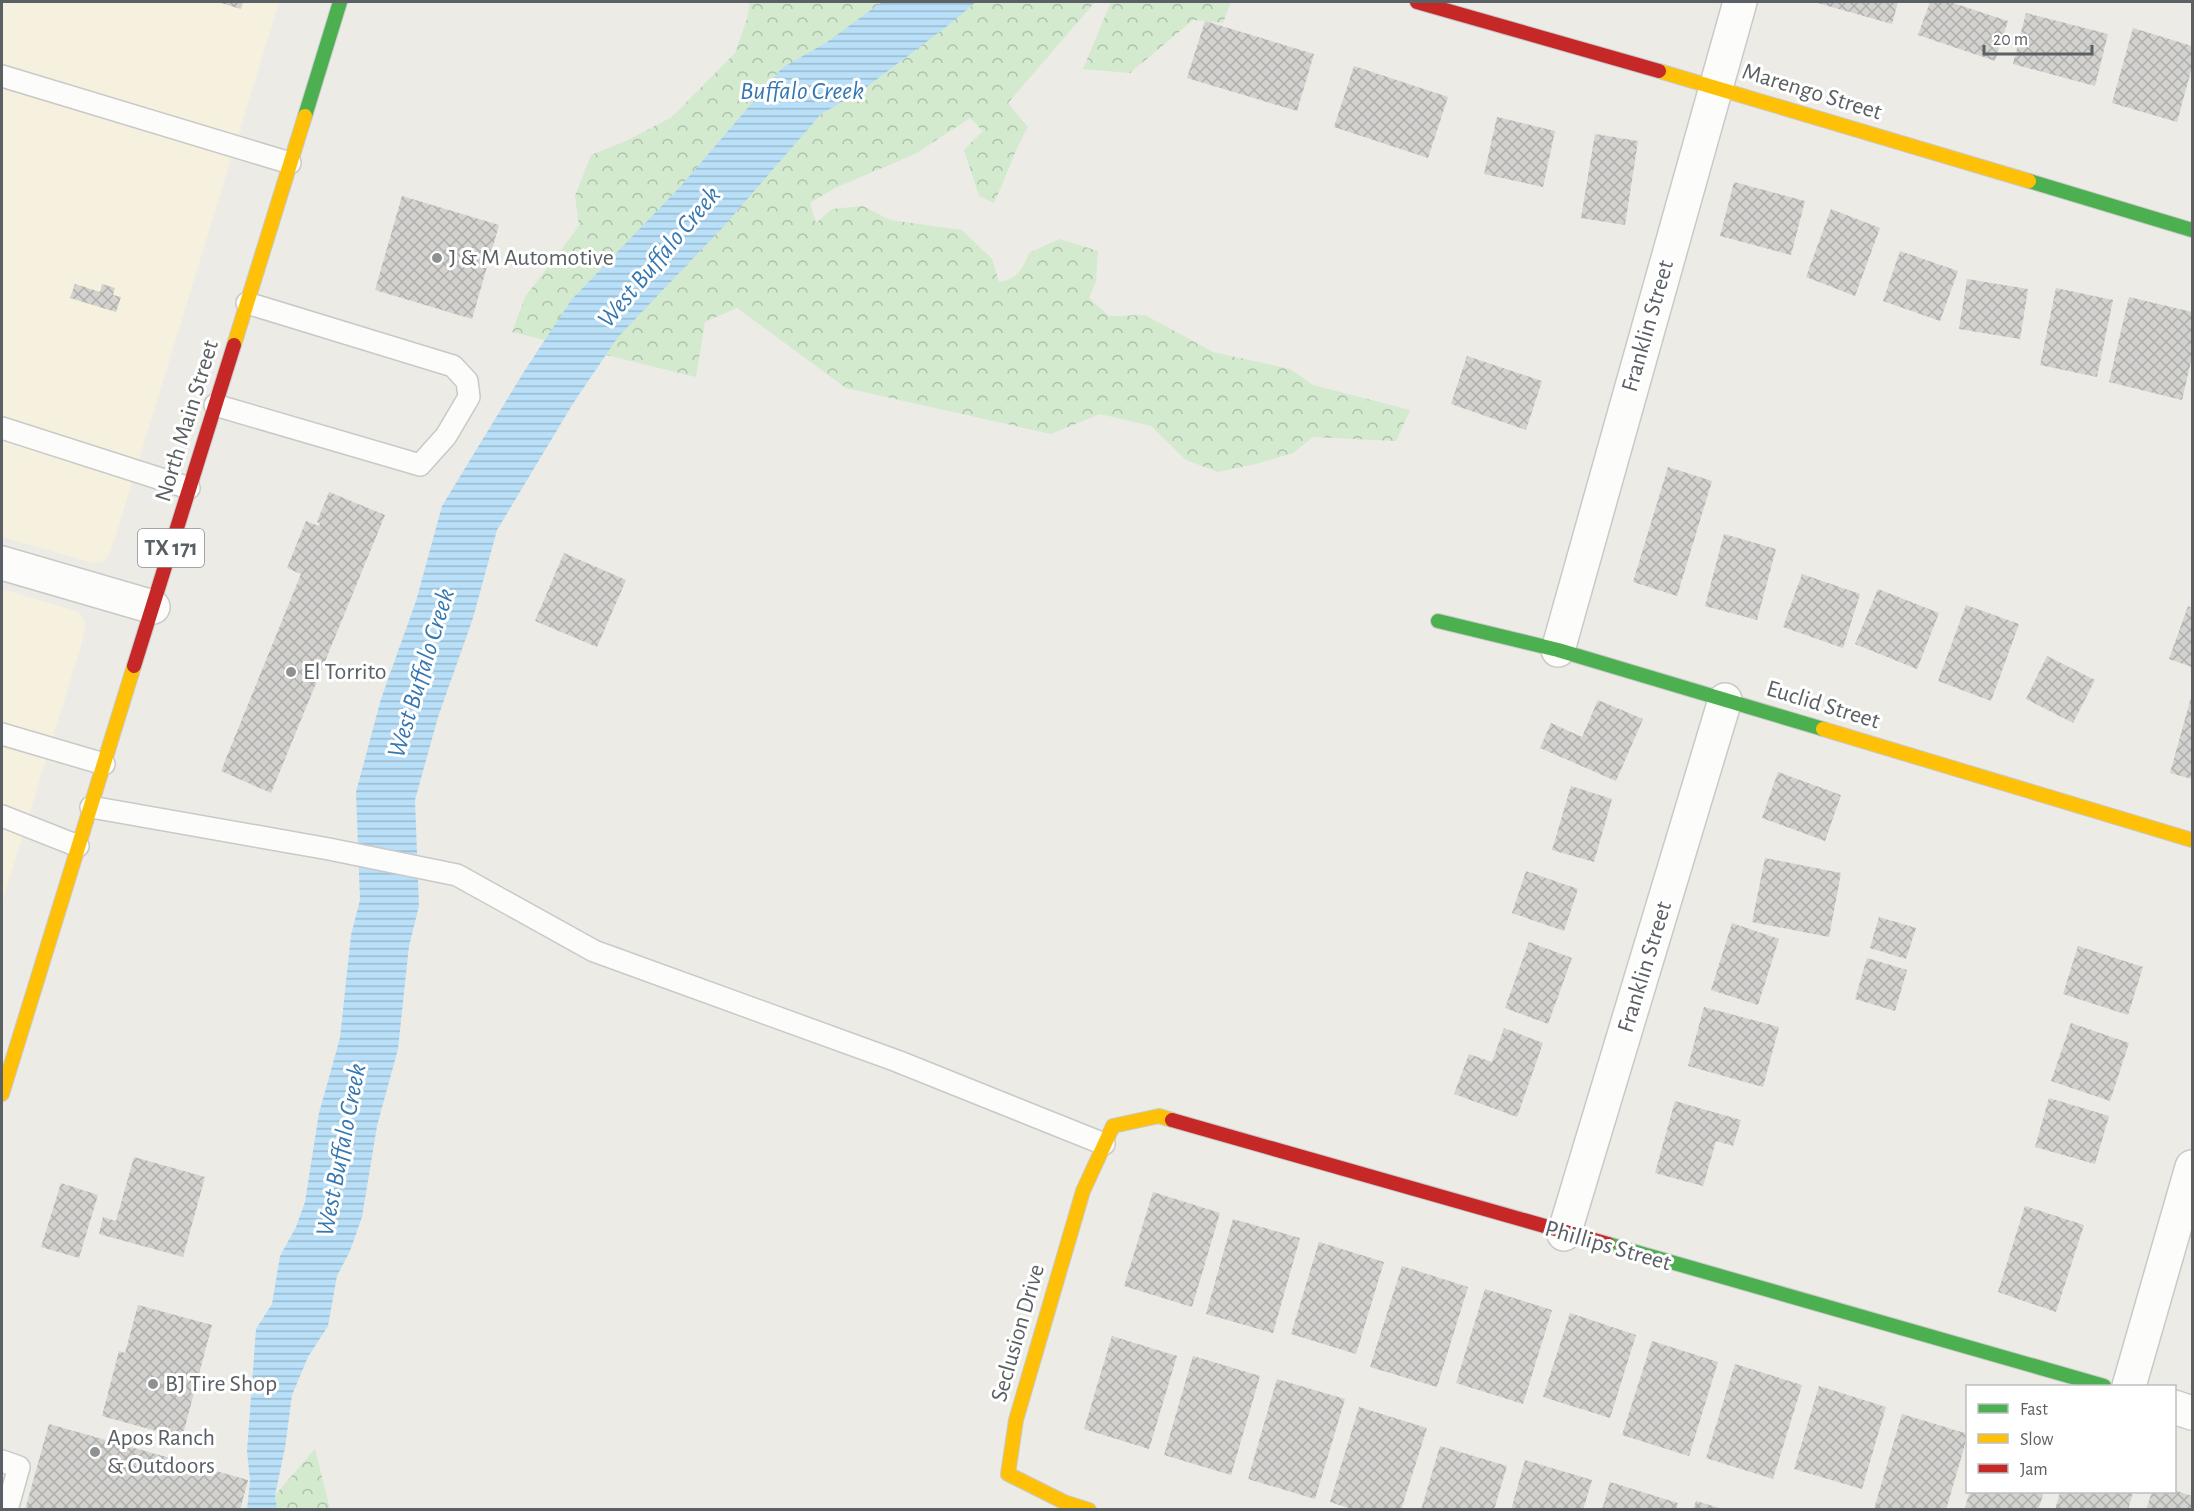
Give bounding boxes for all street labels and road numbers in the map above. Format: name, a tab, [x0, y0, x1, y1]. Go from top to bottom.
street label: Marengo Street	[1739, 59, 1885, 125]
street label: Franklin Street	[1618, 257, 1678, 395]
street label: North Main Street	[151, 337, 223, 505]
road number: TX 171	[138, 529, 204, 567]
street label: Euclid Street	[1763, 676, 1883, 734]
street label: Franklin Street	[1614, 898, 1676, 1035]
street label: Phillips Street	[1542, 1217, 1674, 1276]
street label: Seclusion Drive	[987, 1262, 1049, 1404]

